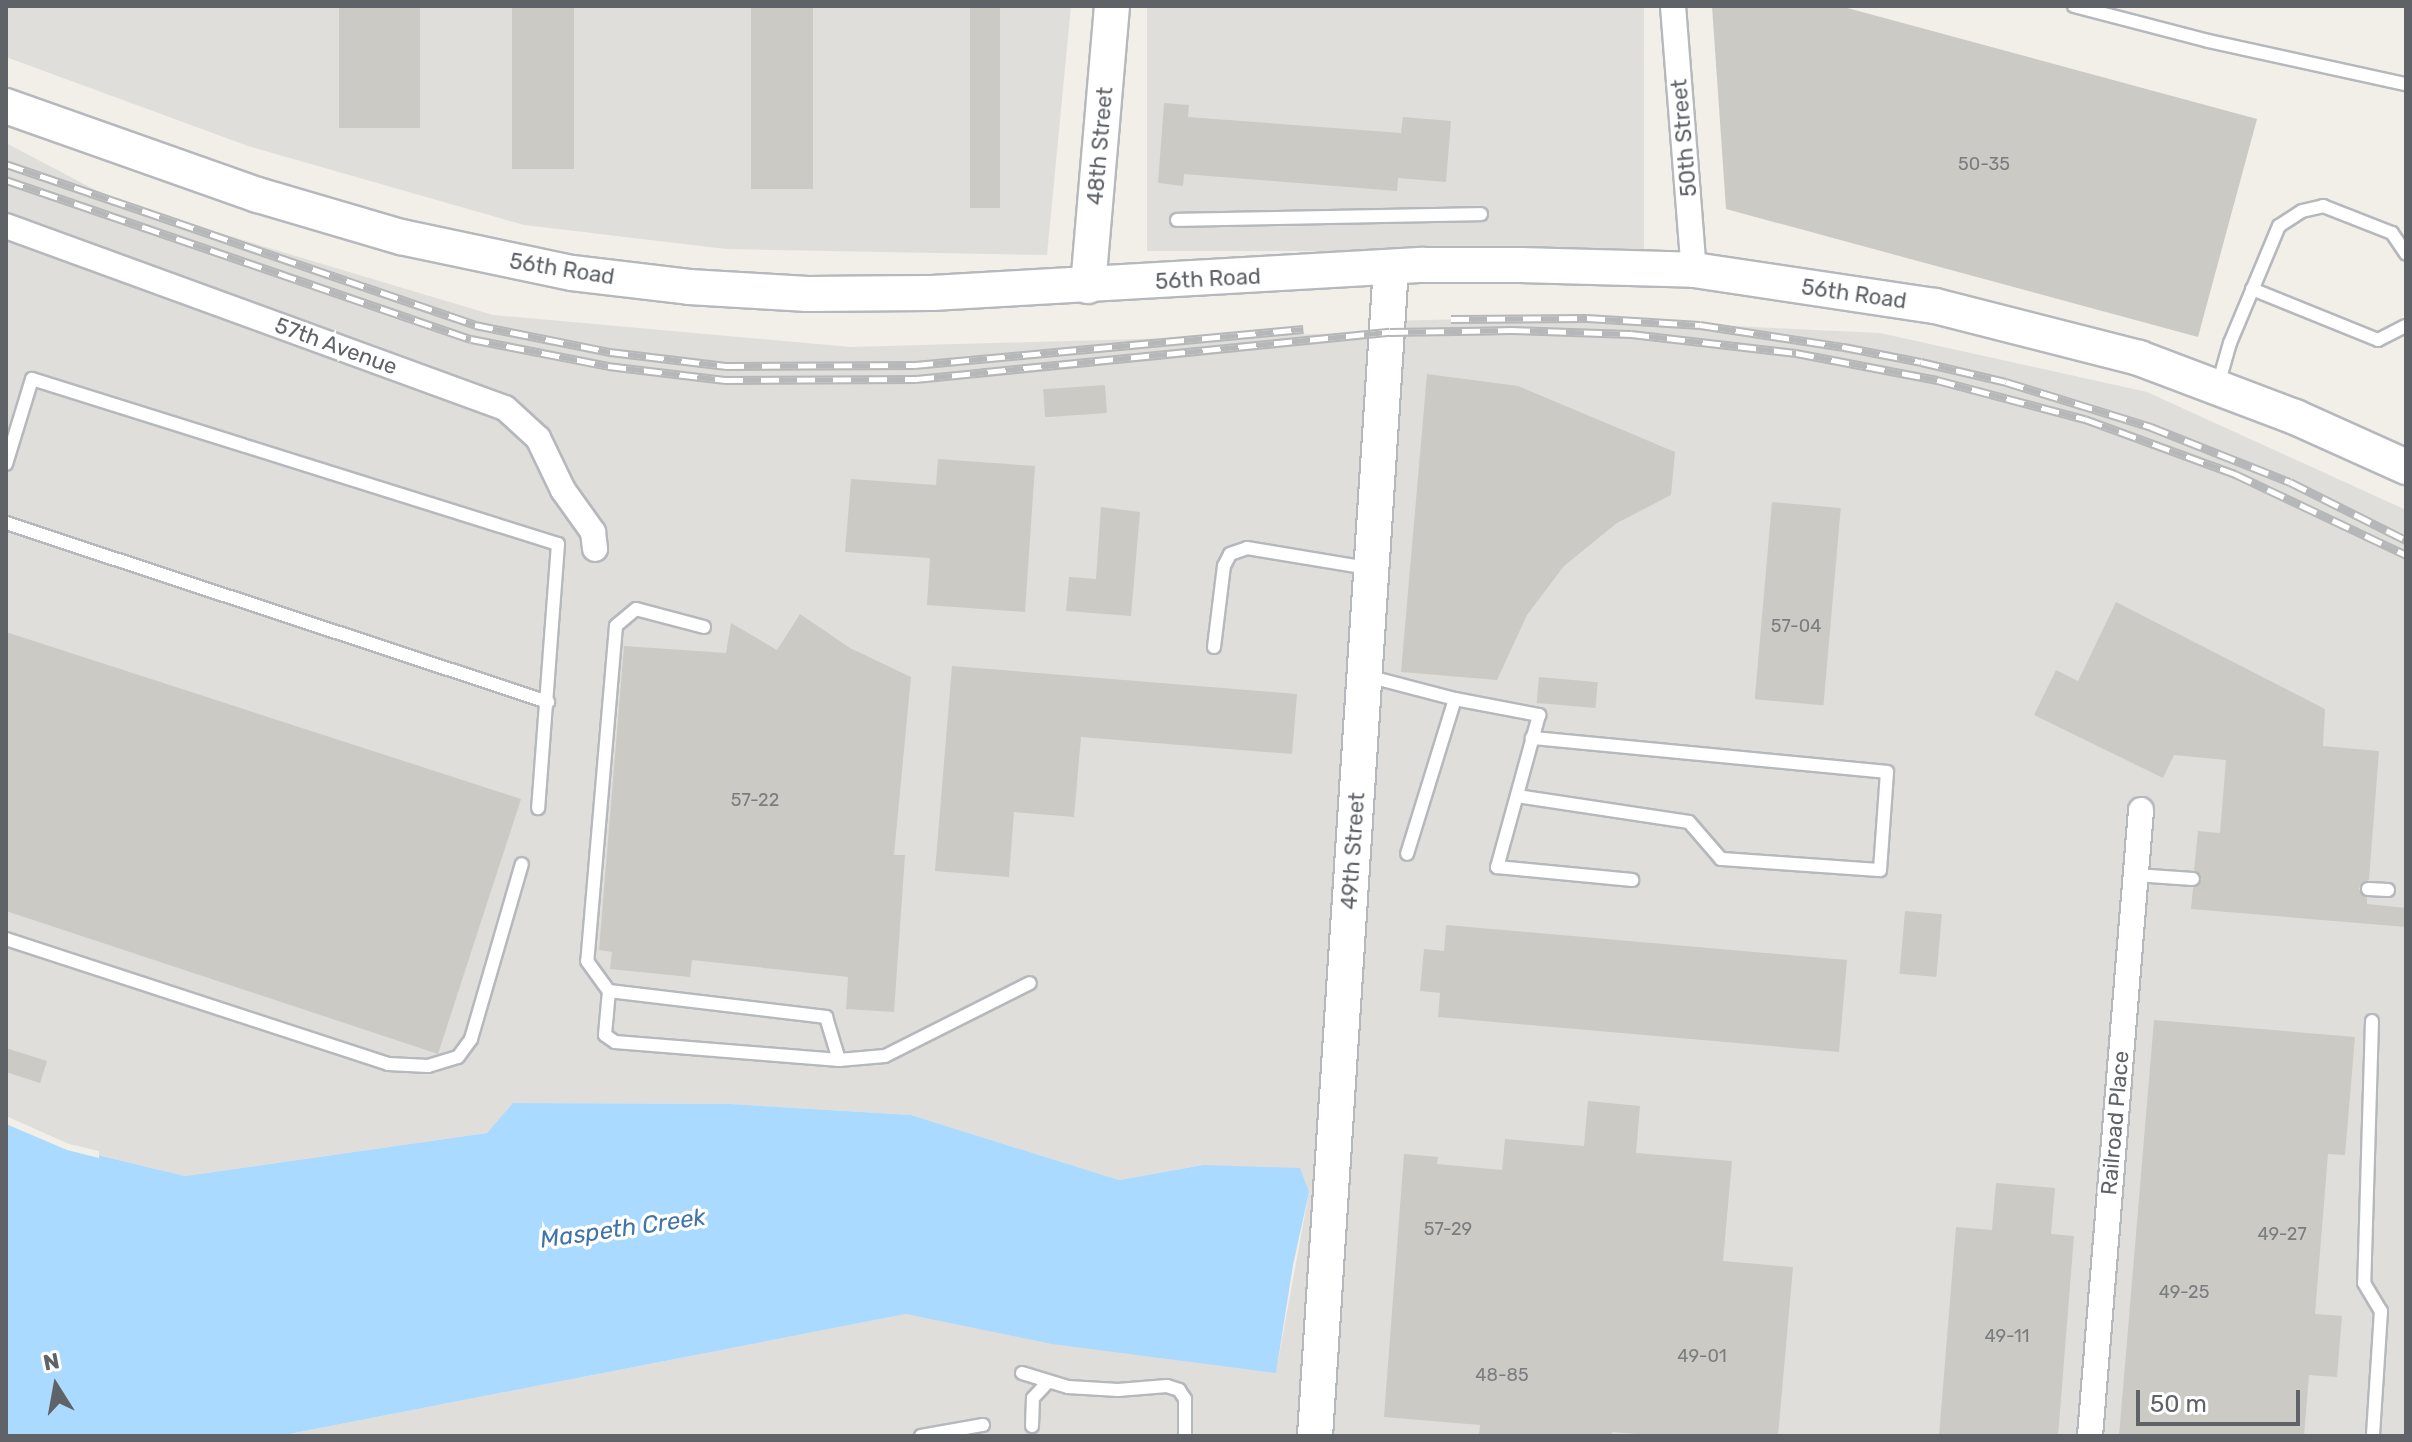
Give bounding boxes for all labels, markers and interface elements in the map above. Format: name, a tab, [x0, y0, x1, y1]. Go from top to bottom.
street label: 50th Street	[1666, 78, 1702, 198]
street label: 48th Street	[1082, 86, 1118, 206]
house number: 50-35	[1958, 153, 2010, 175]
street label: 56th Road	[508, 248, 616, 290]
street label: 56th Road	[1154, 263, 1262, 295]
street label: 56th Road	[1800, 274, 1908, 314]
street label: 57th Avenue	[271, 312, 401, 380]
house number: 57-04	[1771, 615, 1821, 637]
house number: 57-22	[731, 789, 779, 811]
street label: 49th Street	[1336, 791, 1370, 911]
street label: Railroad Place	[2096, 1050, 2134, 1196]
water label: Maspeth Creek	[538, 1203, 708, 1255]
house number: 57-29	[1424, 1218, 1472, 1240]
house number: 49-27	[2257, 1223, 2307, 1245]
house number: 49-25	[2159, 1281, 2209, 1303]
house number: 49-11	[1985, 1325, 2029, 1347]
house number: 49-01	[1677, 1345, 1727, 1367]
north arrow	[16, 1346, 96, 1426]
text: N	[41, 1347, 62, 1377]
house number: 48-85	[1475, 1364, 1529, 1386]
scale bar	[2140, 1374, 2304, 1424]
text: 50 m	[2150, 1390, 2207, 1418]

